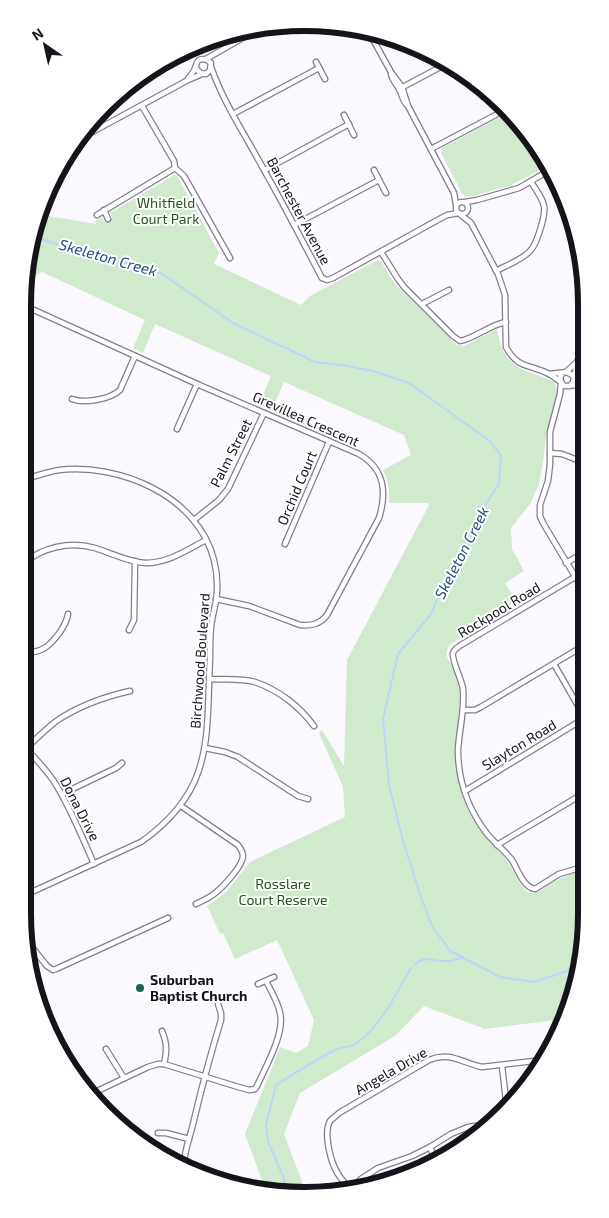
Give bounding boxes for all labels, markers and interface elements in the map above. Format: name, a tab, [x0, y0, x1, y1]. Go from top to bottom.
north arrow	[20, 20, 70, 70]
text: N	[29, 24, 46, 44]
street label: Barchester Avenue	[264, 154, 335, 267]
park label: Whitfield Court Park	[133, 194, 199, 227]
water label: Skeleton Creek	[57, 234, 159, 280]
street label: Grevillea Crescent	[250, 387, 362, 450]
street label: Palm Street	[206, 416, 255, 490]
street label: Orchid Court	[273, 448, 320, 528]
water label: Skeleton Creek	[430, 503, 492, 602]
street label: Rockpool Road	[454, 578, 543, 641]
street label: Birchwood Boulevard	[186, 593, 213, 729]
street label: Slayton Road	[478, 716, 559, 773]
street label: Dona Drive	[57, 774, 104, 844]
park label: Rosslare Court Reserve	[238, 875, 328, 908]
place label: Suburban Baptist Church	[150, 971, 247, 1004]
marker: Suburban Baptist Church	[134, 982, 146, 994]
street label: Angela Drive	[352, 1043, 430, 1098]

